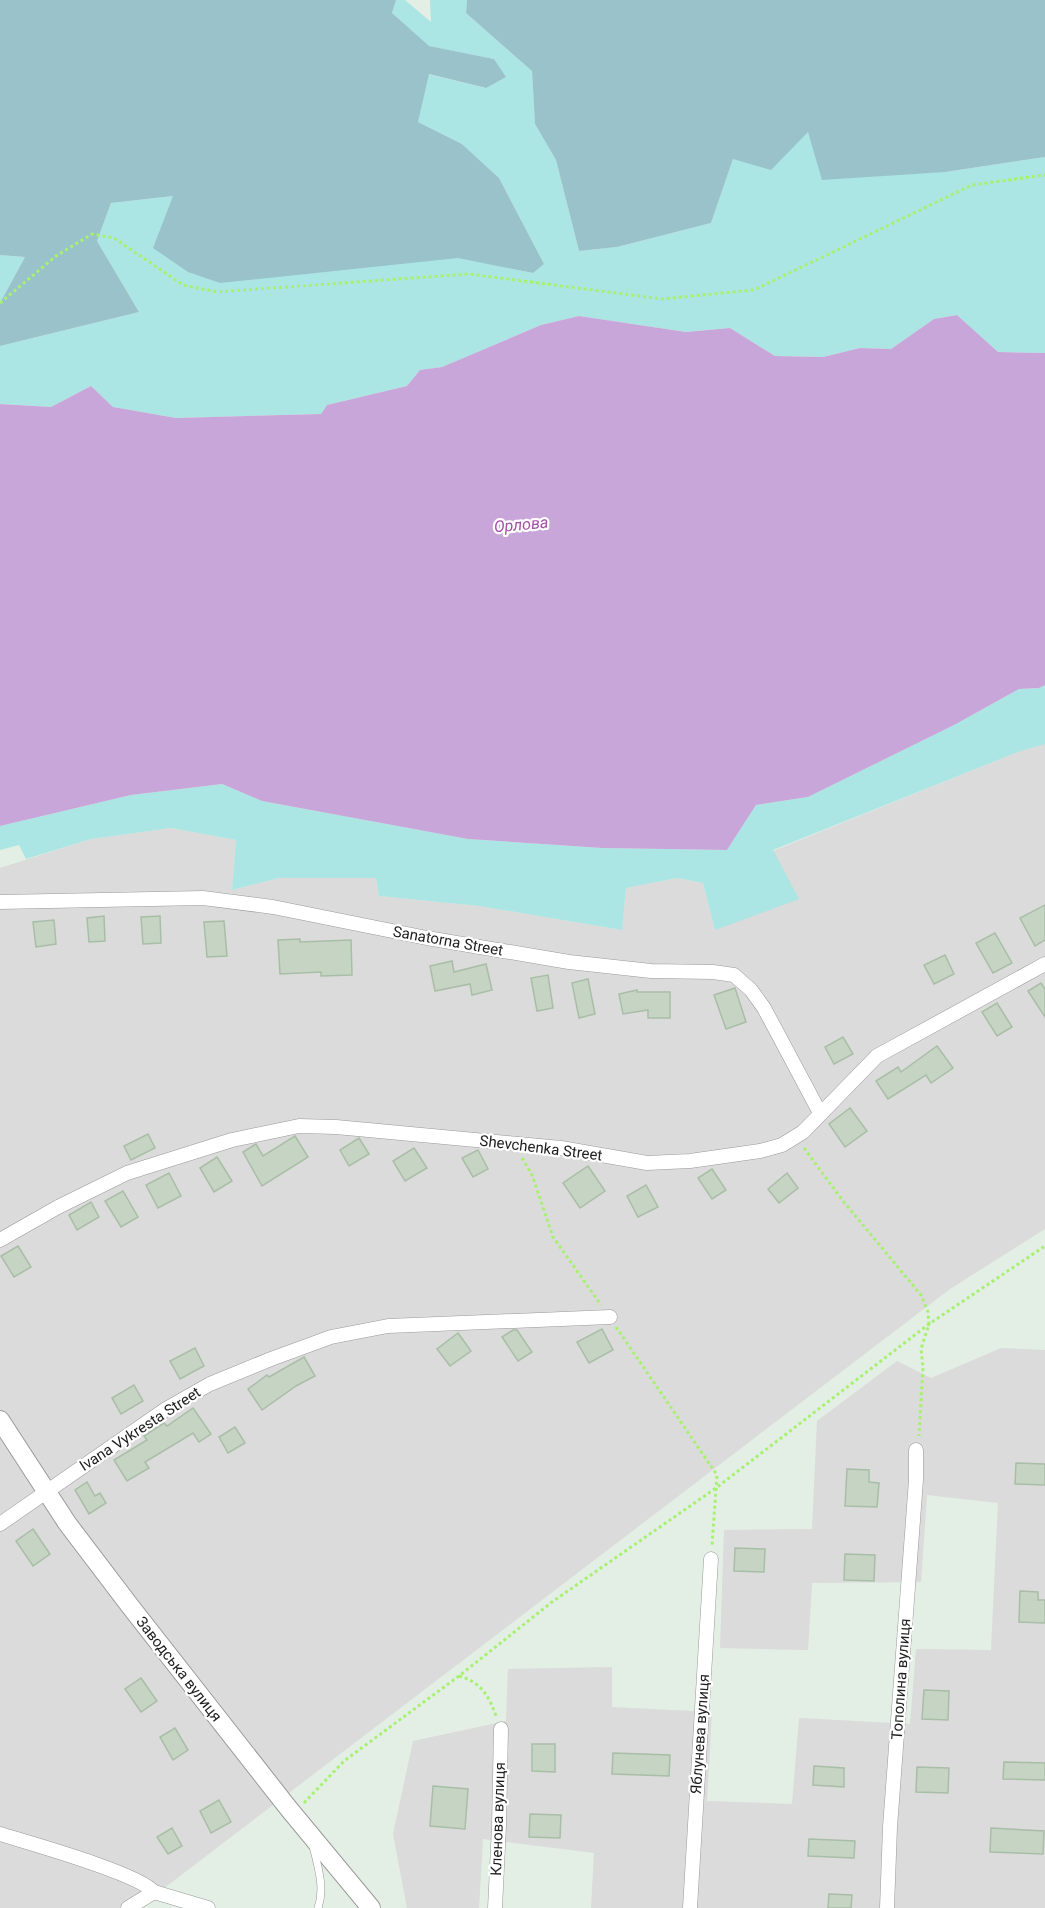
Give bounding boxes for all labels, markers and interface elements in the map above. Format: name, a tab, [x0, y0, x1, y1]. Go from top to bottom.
water label: Орлова	[493, 513, 549, 536]
street label: Sanatorna Street	[391, 922, 505, 960]
street label: Shevchenka Street	[479, 1132, 604, 1164]
street label: Ivana Vykresta Street	[76, 1383, 204, 1475]
street label: Заводська вулиця	[132, 1613, 226, 1725]
street label: Тополина вулиця	[888, 1618, 914, 1740]
street label: Яблунева вулиця	[687, 1673, 713, 1795]
street label: Кленова вулиця	[487, 1762, 509, 1876]

